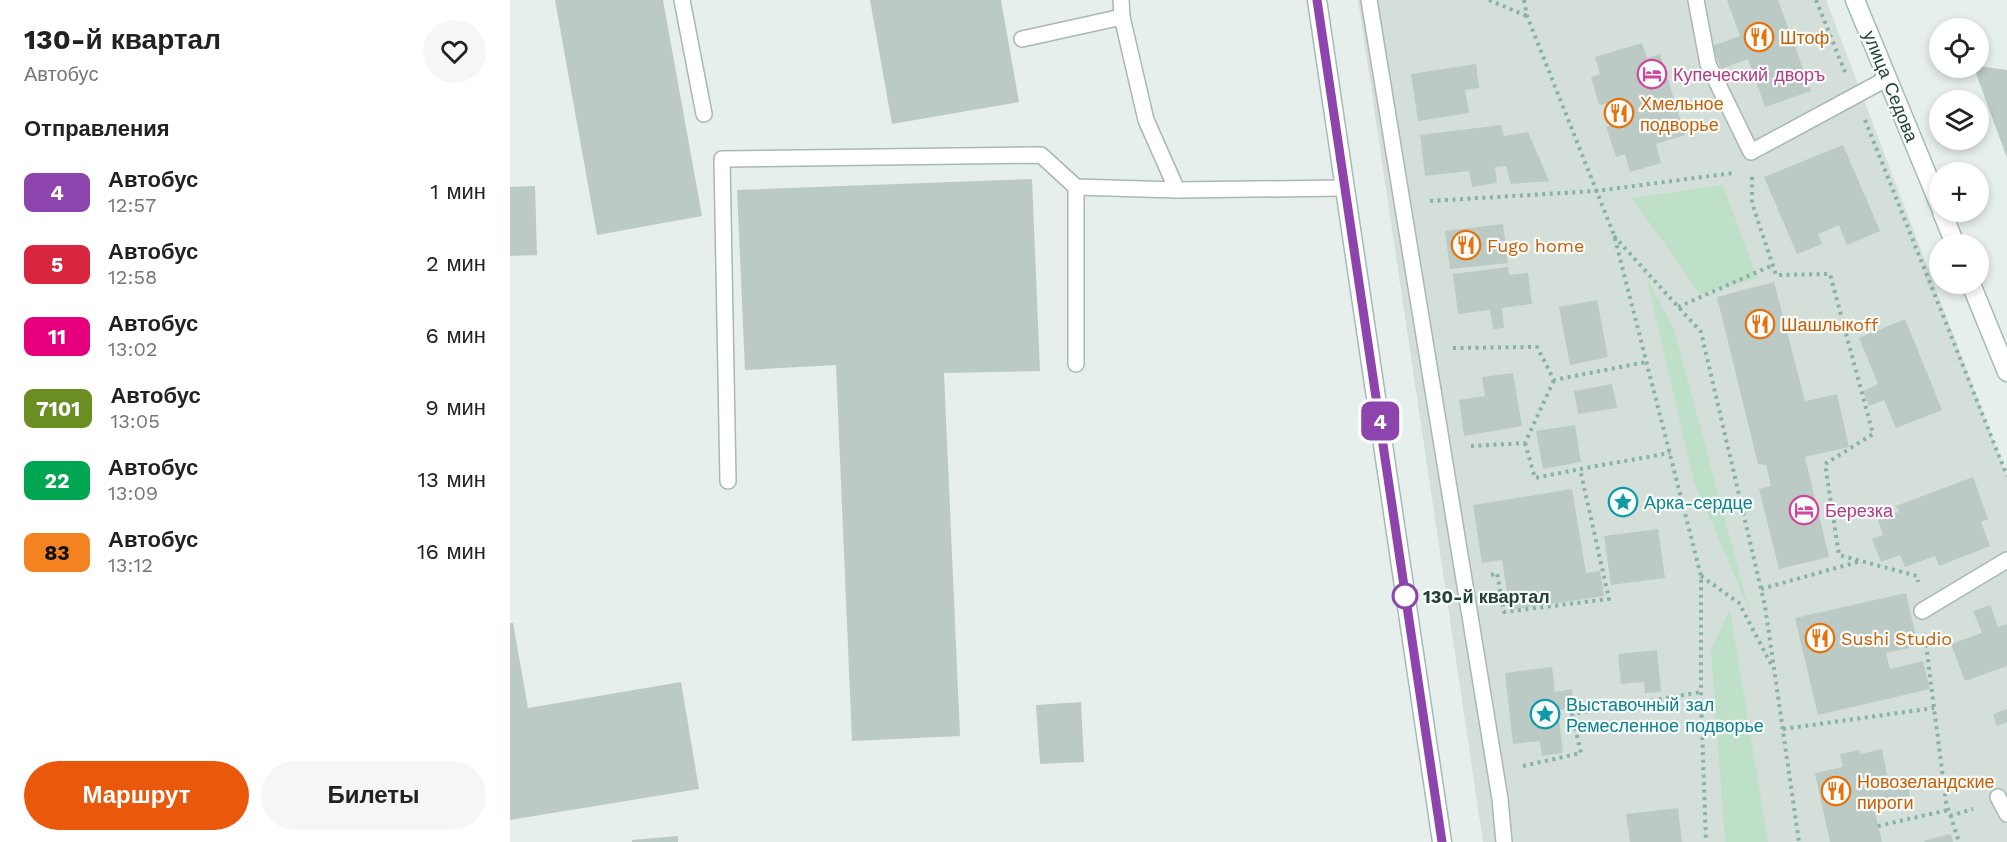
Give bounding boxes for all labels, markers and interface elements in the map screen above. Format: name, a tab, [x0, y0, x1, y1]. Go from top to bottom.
map controls	[1929, 18, 1989, 294]
button: locate	[1929, 18, 1989, 78]
button: heart	[423, 20, 486, 83]
restaurant icon: Штоф	[1743, 21, 1775, 53]
text: 130-й квартал	[24, 23, 221, 56]
place label: Штоф	[1780, 27, 1830, 48]
street label: улица Седова	[1859, 27, 1923, 146]
hotel icon: Купеческий дворъ	[1636, 58, 1668, 90]
text: Автобус	[24, 62, 98, 86]
place label: Купеческий дворъ	[1673, 64, 1825, 85]
button: layers	[1929, 90, 1989, 150]
place label: Хмельное подворье	[1640, 93, 1724, 135]
restaurant icon: Хмельное подворье	[1603, 97, 1635, 129]
text: Отправления	[24, 116, 170, 141]
button: +	[1929, 162, 1989, 222]
text: Автобус	[108, 167, 198, 192]
text: 1 мин	[430, 179, 486, 204]
text: 4	[50, 180, 64, 205]
text: 12:57	[108, 193, 156, 217]
restaurant icon: Fugo home	[1450, 229, 1482, 261]
button: −	[1929, 234, 1989, 294]
place label: Fugo home	[1487, 235, 1584, 256]
text: Автобус	[108, 239, 198, 264]
text: 2 мин	[426, 251, 486, 276]
text: 5	[51, 252, 63, 277]
text: 12:58	[108, 265, 157, 289]
restaurant icon: Шашлыкoff	[1744, 308, 1776, 340]
text: Автобус	[108, 311, 198, 336]
place label: Шашлыкoff	[1781, 314, 1878, 335]
text: 6 мин	[426, 323, 486, 348]
text: 11	[48, 324, 66, 349]
text: 13:02	[108, 337, 157, 361]
text: Автобус	[110, 383, 201, 408]
text: 9 мин	[425, 395, 486, 420]
text: 7101	[36, 396, 80, 421]
line badge: 4	[1360, 402, 1400, 440]
text: 13:05	[110, 409, 160, 433]
text: 4	[1373, 409, 1387, 434]
text: Автобус	[108, 455, 198, 480]
text: 13 мин	[418, 467, 486, 492]
text: 22	[44, 468, 70, 493]
text: 13:09	[108, 481, 158, 505]
place icon: Арка-сердце	[1607, 486, 1639, 518]
place label: Арка-сердце	[1644, 492, 1753, 513]
hotel icon: Березка	[1788, 494, 1820, 526]
place label: Березка	[1825, 500, 1894, 521]
text: Автобус	[108, 527, 198, 552]
text: 16 мин	[417, 539, 486, 564]
text: 83	[44, 540, 70, 565]
text: 13:12	[108, 553, 153, 577]
marker: 130-й квартал	[1392, 583, 1418, 609]
place label: 130-й квартал	[1423, 586, 1550, 607]
restaurant icon: Sushi Studio	[1804, 622, 1836, 654]
place label: Sushi Studio	[1841, 628, 1952, 649]
place label: Выставочный зал Ремесленное подворье	[1566, 694, 1764, 736]
place icon: Выставочный зал Ремесленное подворье	[1529, 698, 1561, 730]
button: Маршрут	[24, 761, 249, 830]
button: Билеты	[261, 761, 486, 830]
place label: Новозеландские пироги	[1857, 771, 1995, 813]
restaurant icon: Новозеландские пироги	[1820, 775, 1852, 807]

